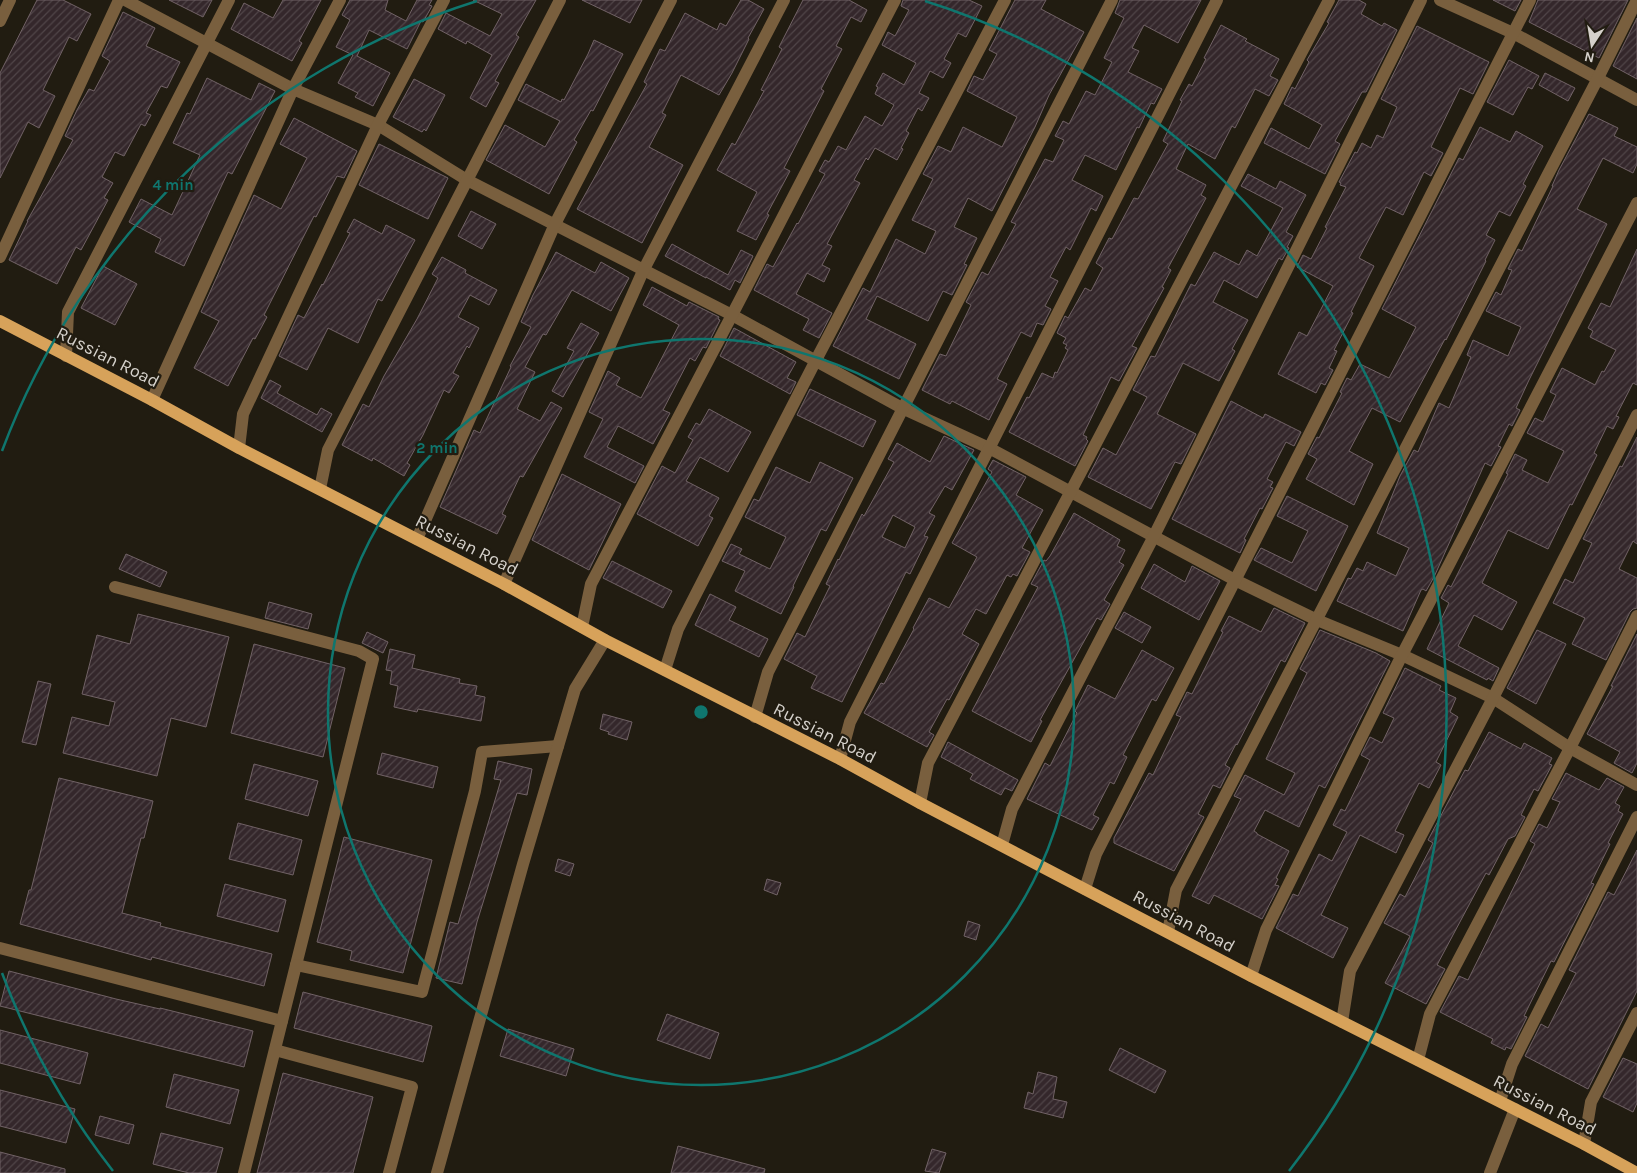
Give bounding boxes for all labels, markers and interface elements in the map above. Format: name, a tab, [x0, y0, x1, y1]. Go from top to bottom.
north arrow	[1567, 20, 1617, 70]
text: N	[1583, 48, 1596, 67]
text: 4 min	[152, 176, 194, 194]
street label: Russian Road	[53, 322, 163, 392]
text: 2 min	[416, 439, 458, 457]
street label: Russian Road	[412, 510, 522, 580]
street label: Russian Road	[770, 698, 880, 768]
centre of rings	[692, 703, 710, 721]
street label: Russian Road	[1129, 885, 1239, 957]
street label: Russian Road	[1490, 1070, 1600, 1140]

